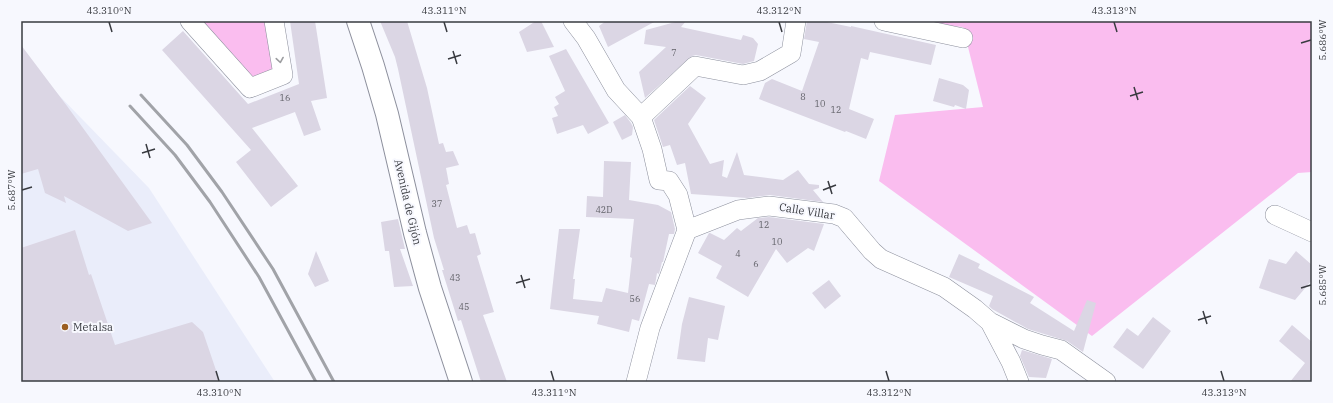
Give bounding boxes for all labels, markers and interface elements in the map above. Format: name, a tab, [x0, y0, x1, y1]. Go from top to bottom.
text: 43.310°N	[86, 4, 132, 17]
text: 43.311°N	[421, 4, 467, 17]
text: 43.312°N	[756, 4, 802, 17]
text: 43.313°N	[1091, 4, 1137, 17]
text: 5.686°W	[1316, 19, 1329, 61]
house number: 7	[671, 47, 677, 58]
one-way arrow	[275, 56, 284, 63]
house number: 8	[800, 91, 806, 102]
house number: 16	[280, 92, 290, 103]
house number: 10	[815, 98, 825, 109]
house number: 12	[831, 104, 841, 115]
street label: Avenida de Gijón	[391, 158, 425, 246]
text: 5.687°W	[5, 169, 18, 211]
house number: 37	[432, 198, 442, 209]
street label: Calle Villar	[778, 200, 836, 222]
house number: 42D	[595, 204, 613, 215]
house number: 12	[759, 219, 769, 230]
house number: 10	[772, 236, 782, 247]
house number: 4	[735, 248, 741, 259]
house number: 6	[753, 258, 759, 269]
text: 5.685°W	[1316, 264, 1329, 306]
house number: 43	[450, 272, 460, 283]
house number: 56	[630, 293, 640, 304]
house number: 45	[459, 301, 469, 312]
place label: Metalsa	[73, 320, 113, 334]
marker: Metalsa	[60, 322, 70, 332]
text: 43.310°N	[196, 386, 242, 399]
text: 43.311°N	[531, 386, 577, 399]
text: 43.312°N	[866, 386, 912, 399]
text: 43.313°N	[1201, 386, 1247, 399]

